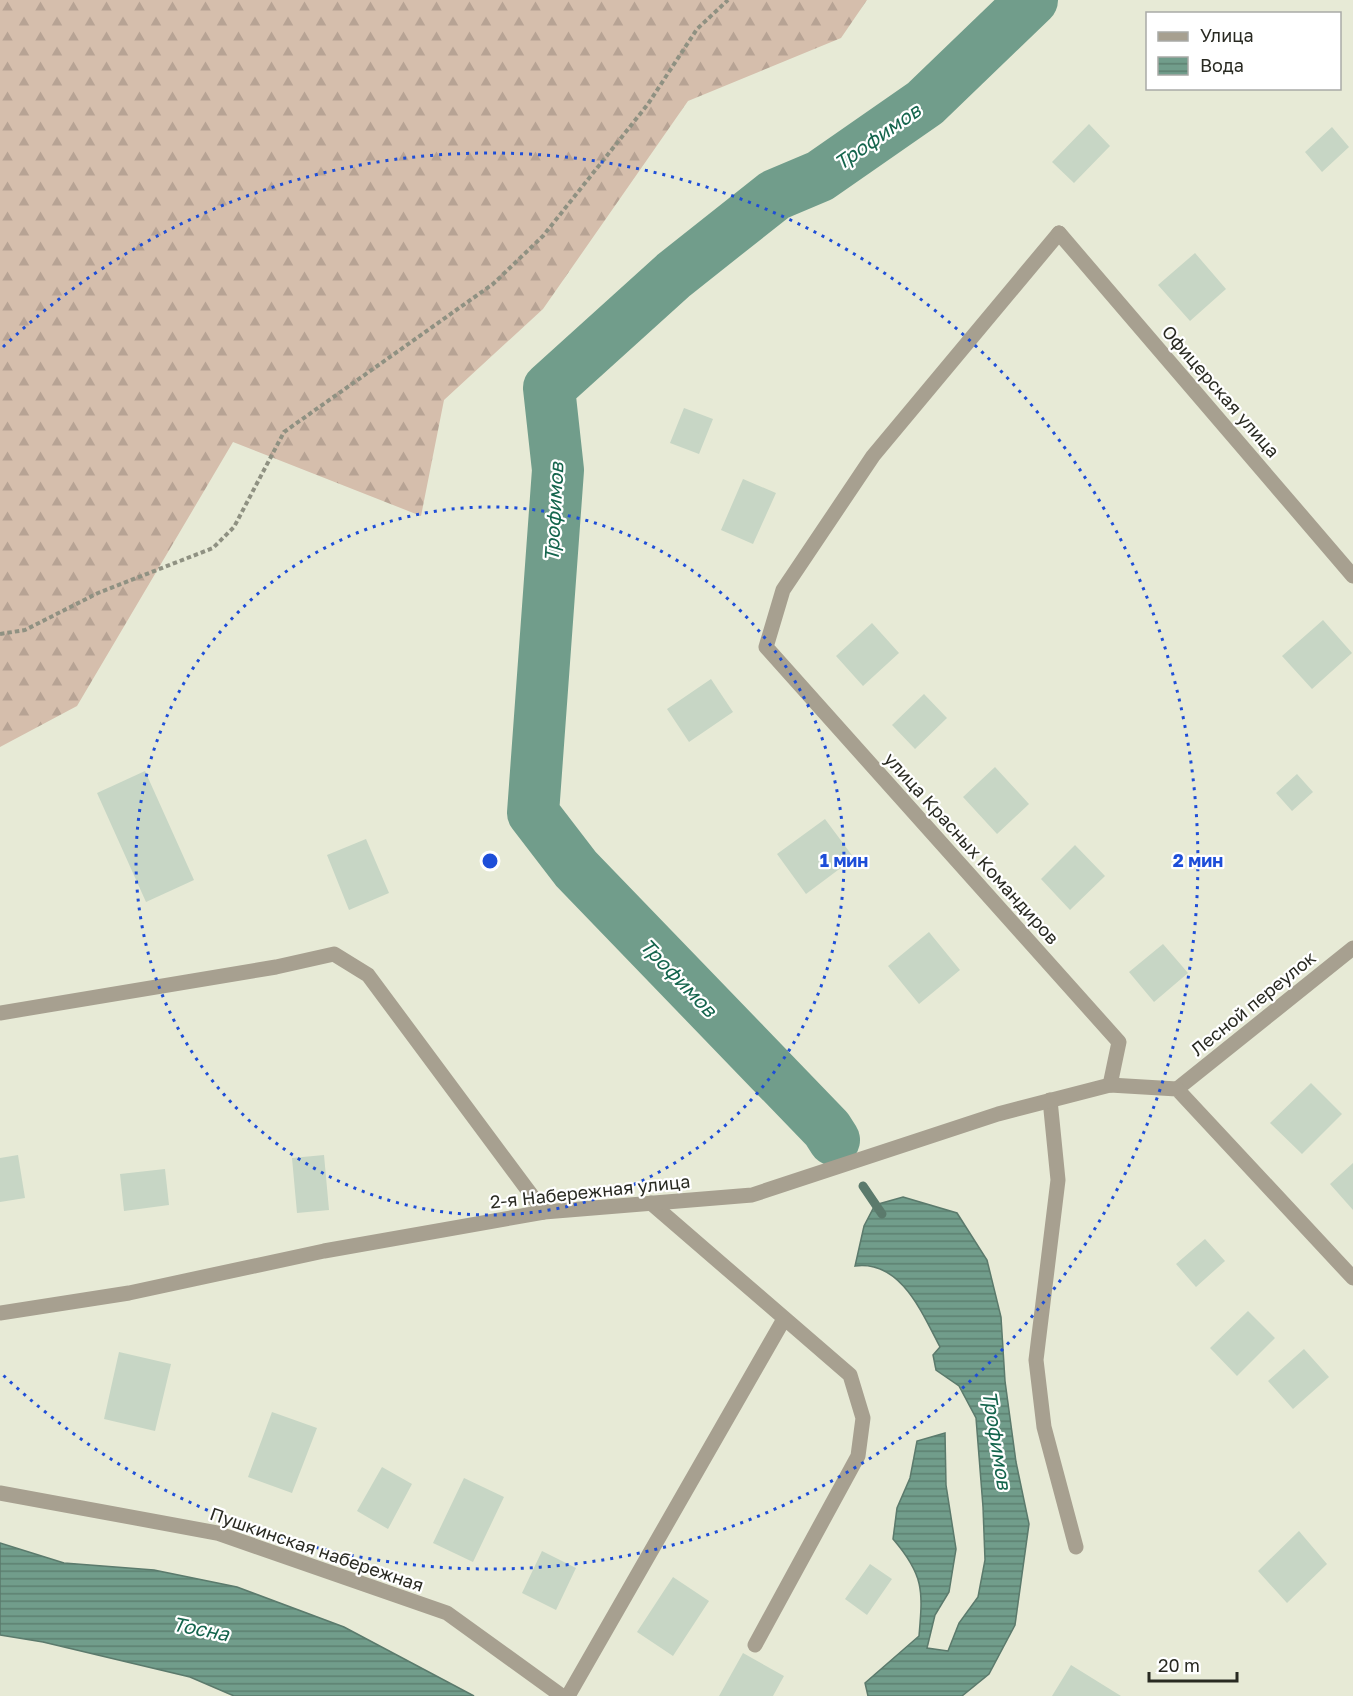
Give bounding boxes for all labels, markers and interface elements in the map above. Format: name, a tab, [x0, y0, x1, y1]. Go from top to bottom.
legend	[1146, 12, 1341, 90]
text: Улица	[1200, 24, 1254, 46]
text: Вода	[1200, 54, 1244, 76]
water label: Трофимов	[829, 97, 926, 174]
street label: Офицерская улица	[1158, 320, 1284, 462]
water label: Трофимов	[538, 460, 568, 562]
street label: улица Красных Командиров	[880, 748, 1064, 948]
text: 1 мин	[820, 849, 868, 871]
text: 2 мин	[1173, 849, 1223, 871]
centre of rings	[480, 851, 500, 871]
water label: Трофимов	[636, 933, 723, 1022]
street label: Лесной переулок	[1186, 946, 1320, 1060]
street label: 2-я Набережная улица	[489, 1170, 691, 1212]
water label: Трофимов	[978, 1389, 1018, 1493]
street label: Пушкинская набережная	[207, 1502, 427, 1596]
water label: Тосна	[171, 1611, 232, 1645]
scale bar	[1149, 1645, 1238, 1683]
text: 20 m	[1158, 1654, 1200, 1676]

